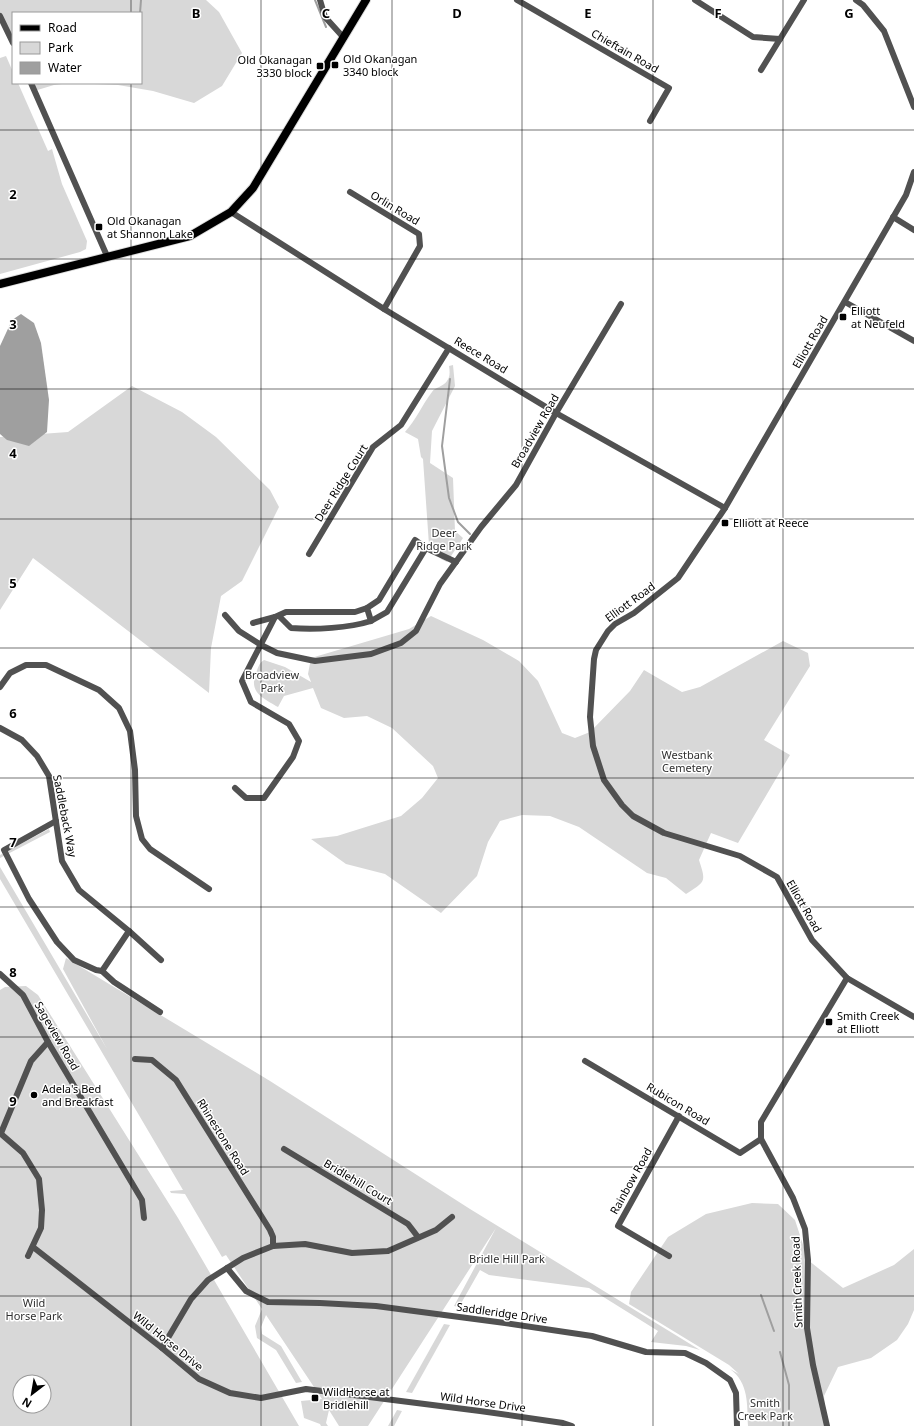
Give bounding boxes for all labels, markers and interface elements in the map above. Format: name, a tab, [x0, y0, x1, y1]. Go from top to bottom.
text: B	[192, 4, 200, 22]
text: C	[322, 4, 330, 22]
text: D	[452, 4, 462, 22]
text: E	[584, 4, 592, 22]
text: F	[714, 4, 722, 22]
text: G	[844, 4, 854, 22]
legend	[12, 12, 142, 84]
text: Road	[48, 19, 77, 36]
street label: Chieftain Road	[589, 25, 662, 76]
text: Park	[48, 39, 74, 56]
place label: Old Okanagan 3340 block	[343, 51, 417, 79]
place label: Old Okanagan 3330 block	[238, 52, 312, 80]
text: Water	[48, 59, 82, 76]
marker: Old Okanagan 3340 block	[330, 60, 340, 70]
marker: Old Okanagan 3330 block	[315, 61, 325, 71]
text: 2	[9, 185, 17, 203]
street label: Orlin Road	[368, 187, 423, 228]
place label: Old Okanagan at Shannon Lake	[107, 213, 193, 241]
marker: Old Okanagan at Shannon Lake	[94, 222, 104, 232]
place label: Elliott at Neufeld	[851, 303, 905, 331]
marker: Elliott at Neufeld	[838, 312, 848, 322]
street label: Elliott Road	[788, 313, 831, 371]
text: 3	[9, 315, 17, 333]
street label: Reece Road	[452, 333, 511, 376]
street label: Broadview Road	[507, 391, 562, 471]
street label: Deer Ridge Court	[311, 441, 371, 524]
text: 4	[9, 444, 17, 462]
place label: Elliott at Reece	[733, 515, 809, 530]
marker: Elliott at Reece	[720, 518, 730, 528]
park label: Deer Ridge Park	[416, 525, 472, 553]
text: 5	[9, 574, 17, 592]
street label: Elliott Road	[602, 578, 658, 625]
park label: Broadview Park	[245, 667, 299, 695]
text: 6	[9, 704, 17, 722]
park label: Westbank Cemetery	[661, 747, 713, 775]
street label: Saddleback Way	[50, 773, 81, 859]
text: 7	[9, 833, 17, 851]
street label: Elliott Road	[783, 877, 826, 935]
text: 8	[9, 963, 17, 981]
street label: Sageview Road	[32, 999, 83, 1073]
place label: Smith Creek at Elliott	[837, 1008, 899, 1036]
marker: Smith Creek at Elliott	[824, 1017, 834, 1027]
street label: Rubicon Road	[644, 1079, 713, 1128]
place label: Adela's Bed and Breakfast	[42, 1081, 114, 1109]
marker: Adela's Bed and Breakfast	[29, 1090, 39, 1100]
text: 9	[9, 1092, 17, 1110]
street label: Rhinestone Road	[194, 1096, 253, 1178]
street label: Rainbow Road	[606, 1145, 655, 1217]
street label: Bridlehill Court	[321, 1155, 395, 1208]
street label: Smith Creek Road	[787, 1236, 806, 1328]
park label: Bridle Hill Park	[469, 1251, 545, 1266]
park label: Wild Horse Park	[6, 1295, 63, 1323]
street label: Saddleridge Drive	[455, 1299, 549, 1326]
street label: Wild Horse Drive	[130, 1308, 207, 1374]
north arrow	[12, 1374, 52, 1414]
place label: WildHorse at Bridlehill	[323, 1384, 390, 1412]
street label: Wild Horse Drive	[439, 1388, 527, 1415]
marker: WildHorse at Bridlehill	[310, 1393, 320, 1403]
text: N	[19, 1394, 34, 1412]
park label: Smith Creek Park	[737, 1395, 793, 1423]

